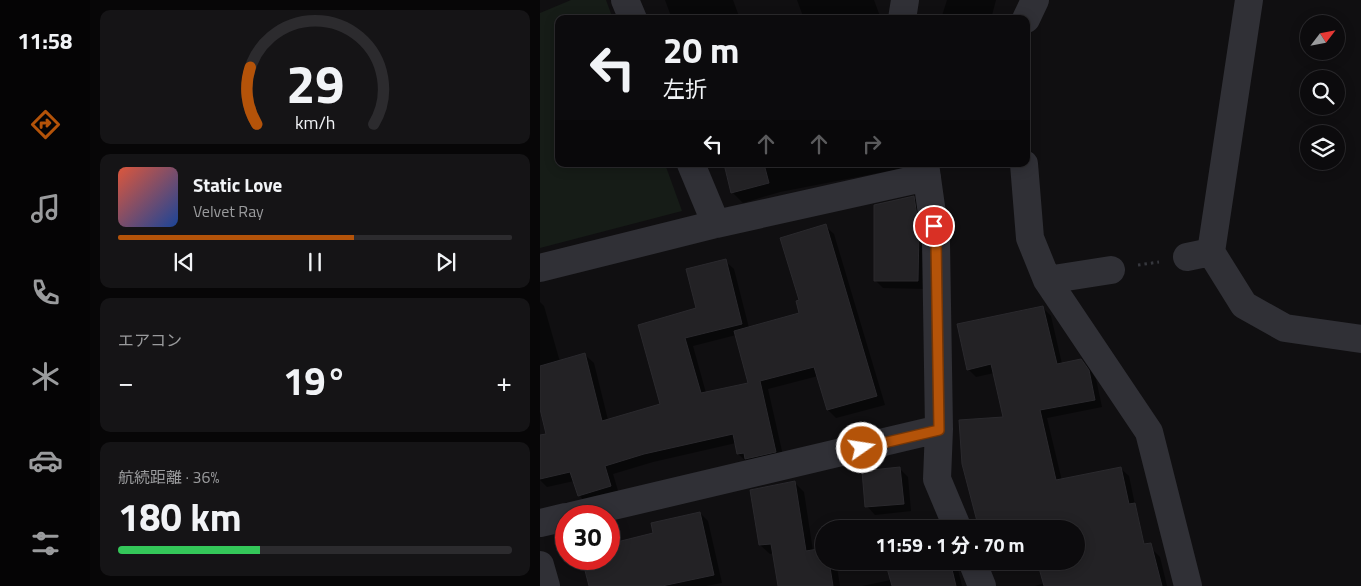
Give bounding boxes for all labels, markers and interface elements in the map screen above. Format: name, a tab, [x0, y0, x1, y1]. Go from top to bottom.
north arrow	[1300, 15, 1345, 60]
map controls	[1300, 15, 1345, 170]
text: 20 m	[663, 23, 739, 77]
text: 11:58	[18, 24, 72, 58]
icon: left	[580, 35, 645, 100]
text: 29	[286, 44, 344, 123]
button: search	[1300, 70, 1345, 115]
text: 左折	[663, 72, 707, 106]
icon: directions	[28, 107, 63, 142]
text: km/h	[295, 109, 335, 136]
button: layers	[1300, 125, 1345, 170]
icon: left	[699, 130, 727, 158]
icon: ahead	[752, 130, 780, 158]
icon: ahead	[805, 130, 833, 158]
icon: right	[858, 130, 886, 158]
text: Static Love	[193, 170, 282, 199]
icon: music	[28, 191, 63, 226]
text: Velvet Ray	[193, 199, 264, 223]
pin	[913, 205, 955, 247]
icon: arrive	[920, 212, 948, 240]
icon: previous	[170, 248, 198, 276]
icon: pause	[301, 248, 329, 276]
icon: next	[432, 248, 460, 276]
icon: phone	[28, 275, 63, 310]
text: エアコン	[118, 328, 182, 352]
text: 19°	[283, 352, 347, 410]
icon: climate	[28, 359, 63, 394]
text: −	[118, 360, 134, 403]
text: +	[496, 360, 512, 403]
position arrow	[835, 421, 887, 473]
icon: car	[28, 443, 63, 478]
text: 航続距離 · 36%	[118, 465, 219, 489]
text: 180 km	[118, 488, 242, 546]
speed limit sign: 30	[555, 505, 620, 570]
icon: filters	[28, 526, 63, 561]
text: 11:59 · 1 分 · 70 m	[875, 530, 1025, 559]

